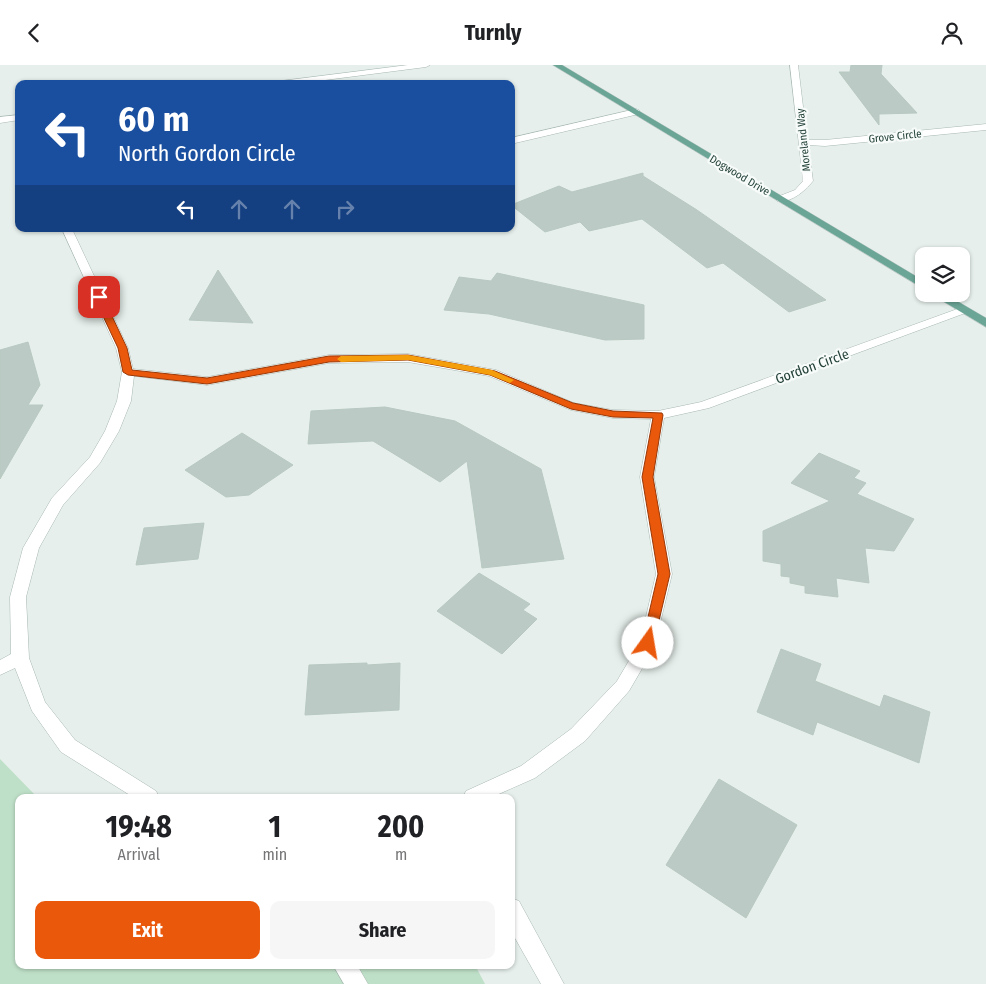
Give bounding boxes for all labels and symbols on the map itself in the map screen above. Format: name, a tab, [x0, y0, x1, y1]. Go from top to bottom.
street label: Moreland Way	[794, 108, 813, 172]
street label: Grove Circle	[868, 127, 922, 146]
street label: Dogwood Drive	[707, 152, 772, 198]
pin	[78, 276, 120, 318]
street label: Gordon Circle	[773, 345, 851, 388]
position arrow	[621, 616, 673, 668]

